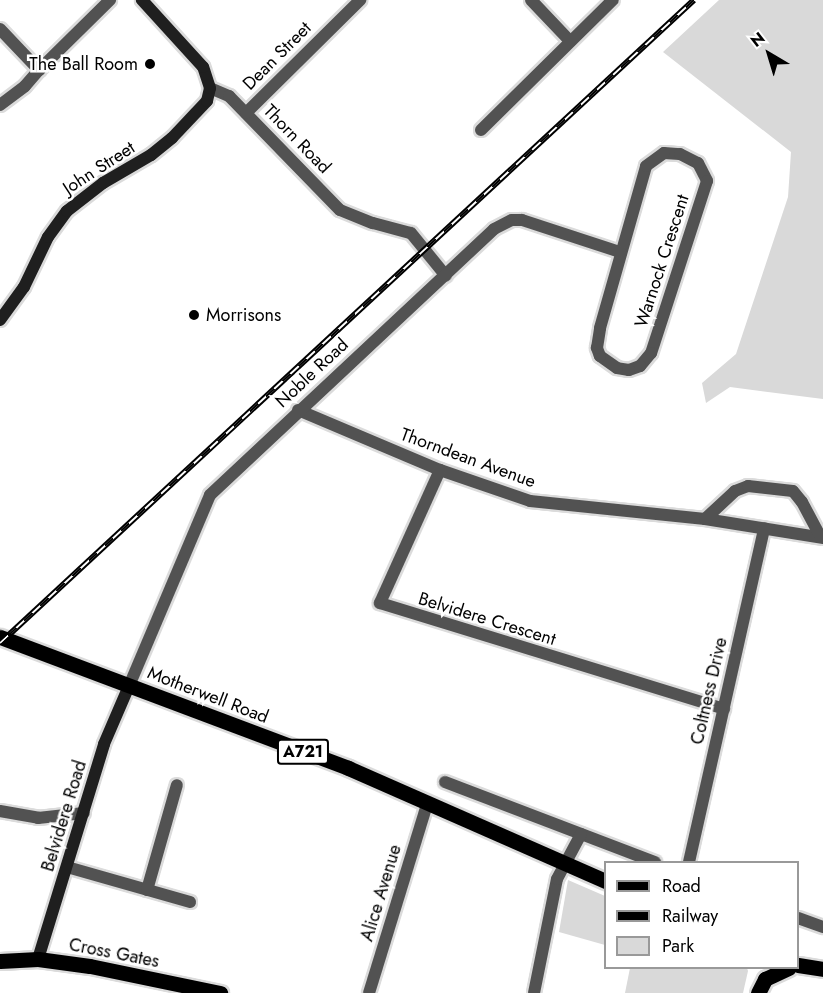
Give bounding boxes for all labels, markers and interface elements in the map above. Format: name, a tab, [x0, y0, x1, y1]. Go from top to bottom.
street label: Dean Street	[238, 17, 316, 95]
north arrow	[739, 24, 799, 84]
text: N	[746, 26, 770, 52]
place label: The Ball Room	[29, 53, 138, 75]
marker: The Ball Room	[143, 57, 157, 71]
street label: Thorn Road	[259, 100, 335, 178]
street label: John Street	[59, 137, 139, 199]
street label: Warnock Crescent	[630, 192, 694, 330]
place label: Morrisons	[206, 304, 281, 326]
marker: Morrisons	[187, 308, 201, 322]
street label: Noble Road	[271, 334, 353, 412]
street label: Thorndean Avenue	[397, 424, 539, 492]
street label: Belvidere Crescent	[416, 588, 558, 650]
street label: Coltness Drive	[686, 635, 732, 747]
street label: Motherwell Road	[144, 662, 272, 728]
road number: A721	[276, 739, 330, 765]
street label: Belvidere Road	[37, 758, 91, 874]
street label: Alice Avenue	[356, 842, 406, 944]
legend	[604, 861, 799, 969]
text: Road	[662, 873, 701, 899]
text: Railway	[662, 903, 718, 929]
text: Park	[662, 933, 694, 959]
street label: Cross Gates	[67, 934, 161, 972]

